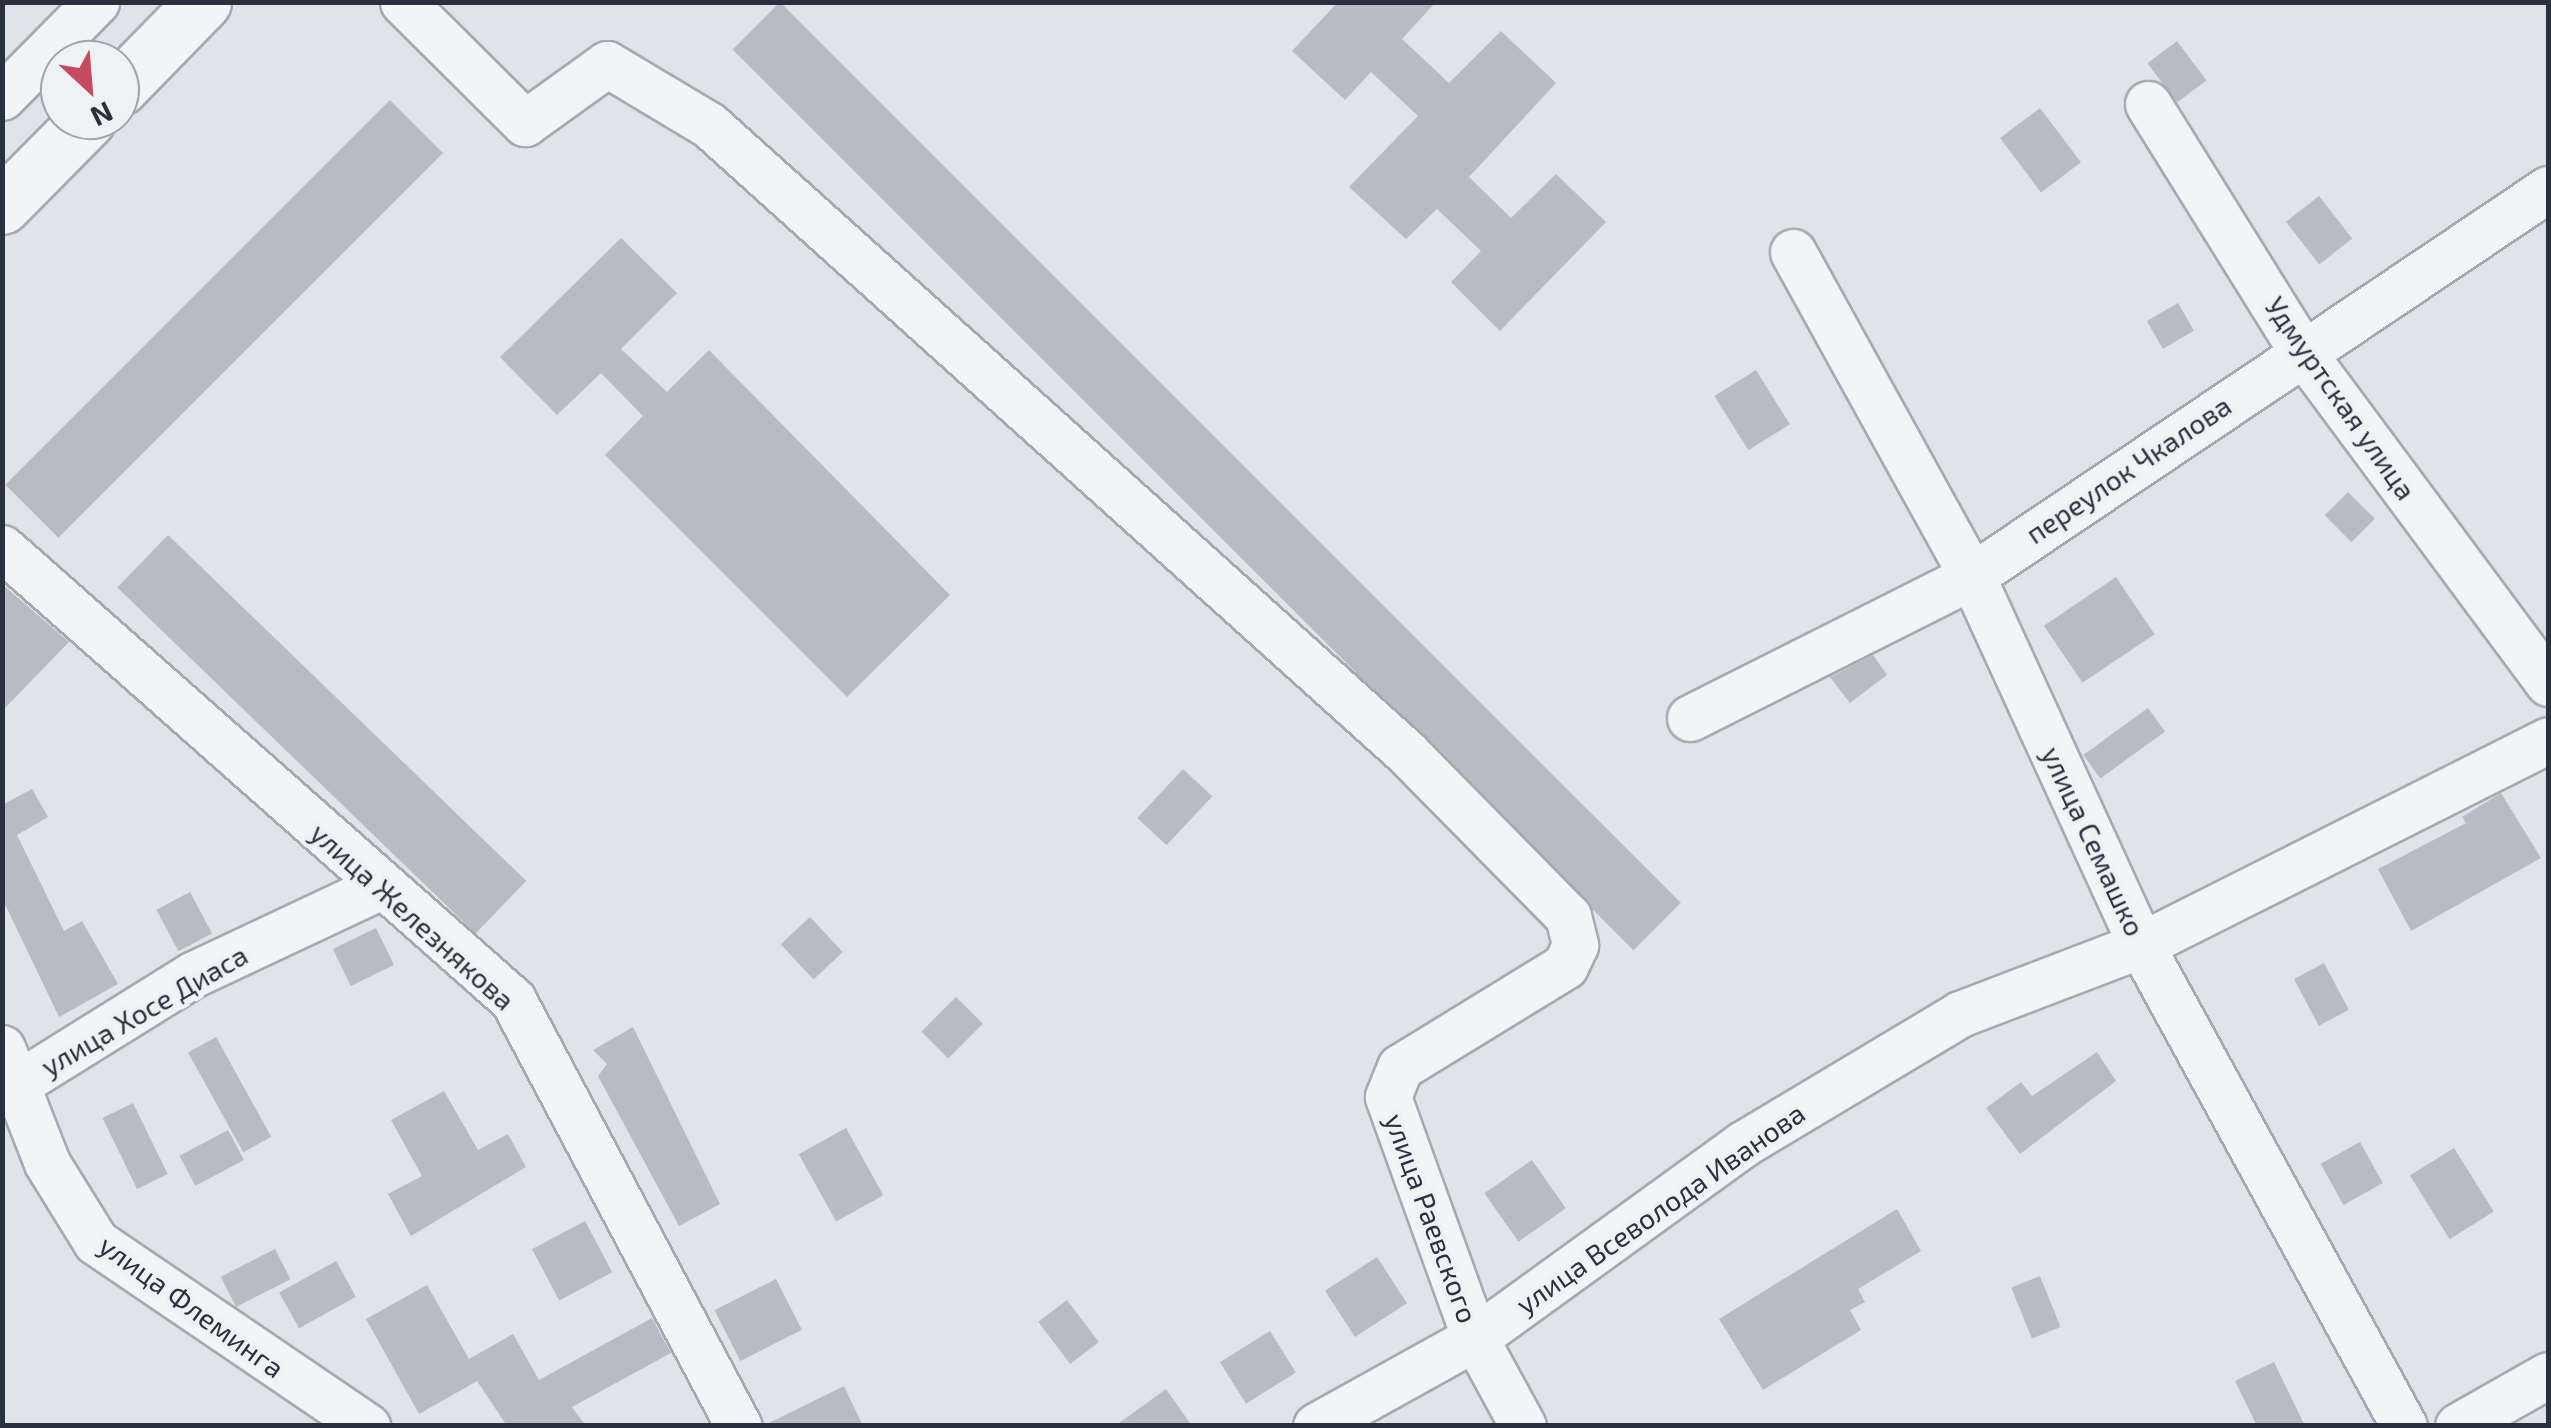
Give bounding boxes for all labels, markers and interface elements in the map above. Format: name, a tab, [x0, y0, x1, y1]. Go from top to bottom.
north arrow	[40, 40, 140, 140]
text: N	[86, 95, 119, 135]
street label: Удмуртская улица	[2259, 290, 2423, 506]
street label: переулок Чкалова	[2019, 388, 2237, 550]
street label: улица Семашко	[2035, 741, 2153, 941]
street label: улица Железнякова	[304, 816, 522, 1016]
street label: улица Хосе Диаса	[35, 937, 253, 1083]
street label: улица Всеволода Иванова	[1509, 1095, 1811, 1321]
street label: улица Раевского	[1379, 1109, 1485, 1327]
street label: улица Флеминга	[93, 1228, 291, 1384]

